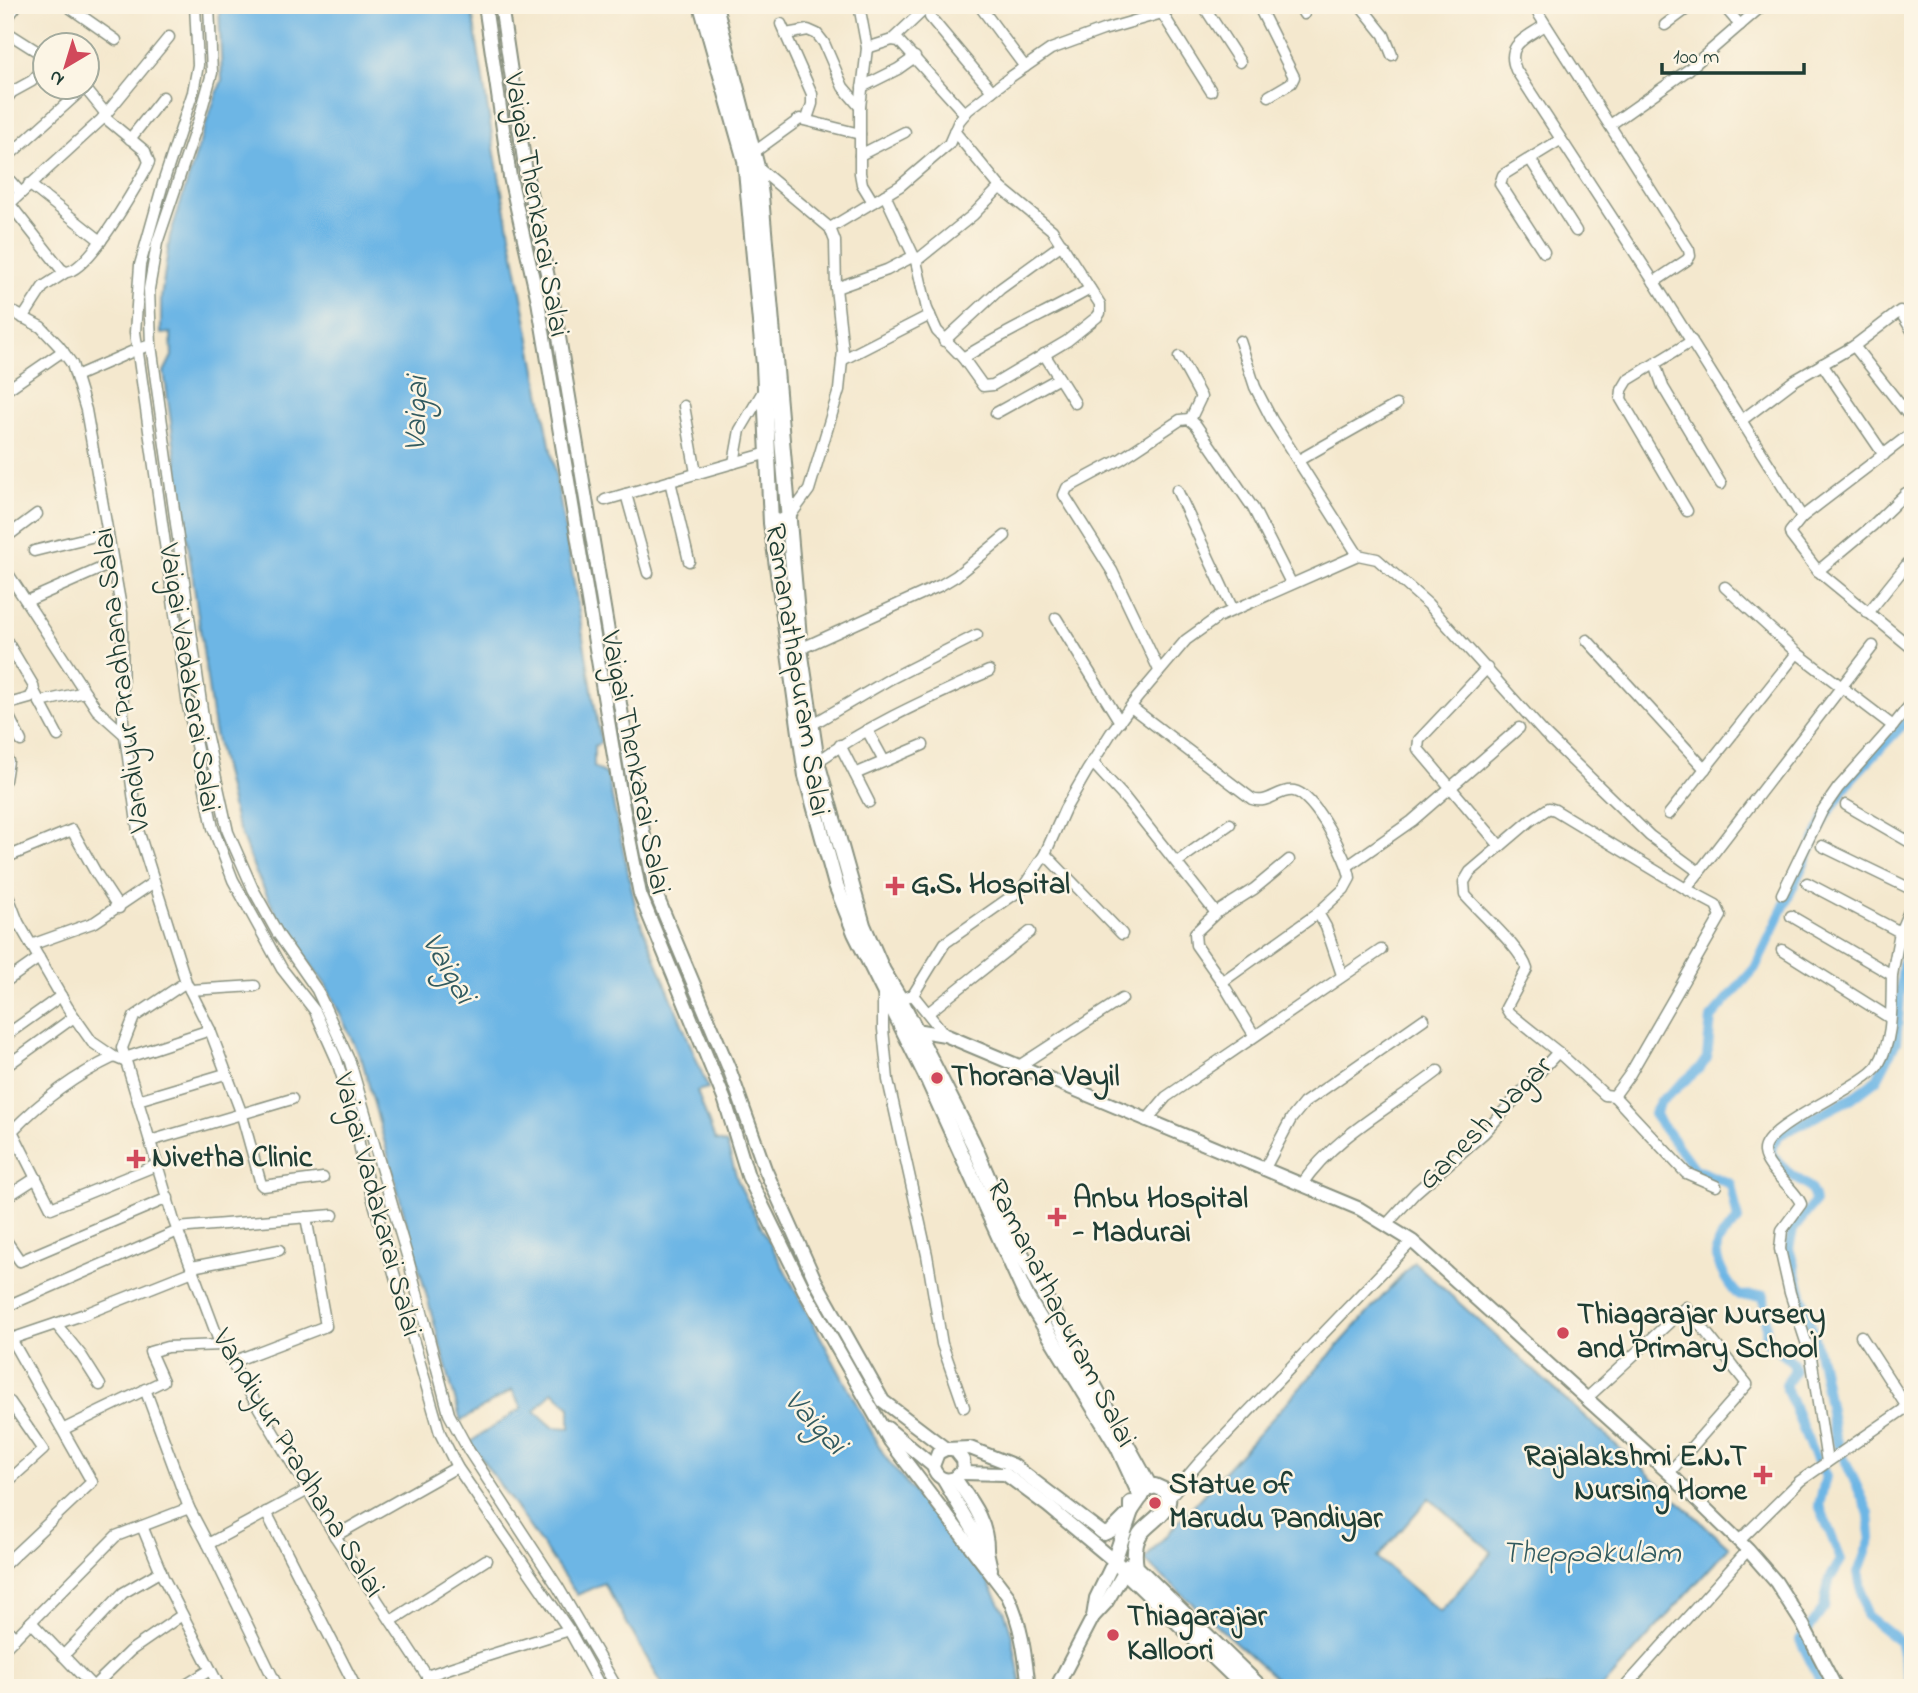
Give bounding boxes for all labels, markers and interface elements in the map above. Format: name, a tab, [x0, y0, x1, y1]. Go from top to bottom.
north arrow	[32, 32, 102, 102]
scale bar	[1662, 32, 1804, 76]
text: 100 m	[1673, 43, 1719, 73]
text: N	[44, 63, 70, 92]
street label: Vaigai Thenkarai Salai	[490, 68, 580, 341]
water label: Vaigai	[393, 372, 443, 453]
street label: Ramanathapuram Salai	[751, 521, 841, 819]
street label: Vandiyur Pradhana Salai	[82, 525, 164, 836]
street label: Vaigai Vadakarai Salai	[145, 539, 231, 816]
street label: Vaigai Thenkarai Salai	[587, 626, 681, 899]
place label: G.S. Hospital	[911, 864, 1070, 908]
marker: G.S. Hospital	[885, 876, 905, 896]
water label: Vaigai	[408, 925, 488, 1016]
street label: Ganesh Nagar	[1408, 1046, 1564, 1202]
place label: Thorana Vayil	[951, 1056, 1119, 1100]
street label: Vaigai Vadakarai Salai	[319, 1067, 432, 1342]
marker: Thorana Vayil	[929, 1070, 945, 1086]
place label: Nivetha Clinic	[152, 1137, 313, 1181]
marker: Nivetha Clinic	[126, 1149, 146, 1169]
street label: Ramanathapuram Salai	[973, 1172, 1147, 1456]
place label: Anbu Hospital - Madurai	[1072, 1178, 1248, 1256]
marker: Anbu Hospital - Madurai	[1047, 1207, 1067, 1227]
place label: Thiagarajar Nursery and Primary School	[1577, 1294, 1826, 1372]
street label: Vandiyur Pradhana Salai	[199, 1320, 395, 1607]
marker: Thiagarajar Nursery and Primary School	[1555, 1325, 1571, 1341]
water label: Vaigai	[771, 1379, 859, 1469]
place label: Rajalakshmi E.N.T Nursing Home	[1524, 1436, 1749, 1515]
place label: Statue of Marudu Pandiyar	[1169, 1464, 1383, 1542]
marker: Rajalakshmi E.N.T Nursing Home	[1753, 1465, 1773, 1485]
marker: Statue of Marudu Pandiyar	[1147, 1495, 1163, 1511]
water label: Theppakulam	[1501, 1531, 1682, 1578]
place label: Thiagarajar Kalloori	[1127, 1596, 1267, 1674]
marker: Thiagarajar Kalloori	[1105, 1627, 1121, 1643]

